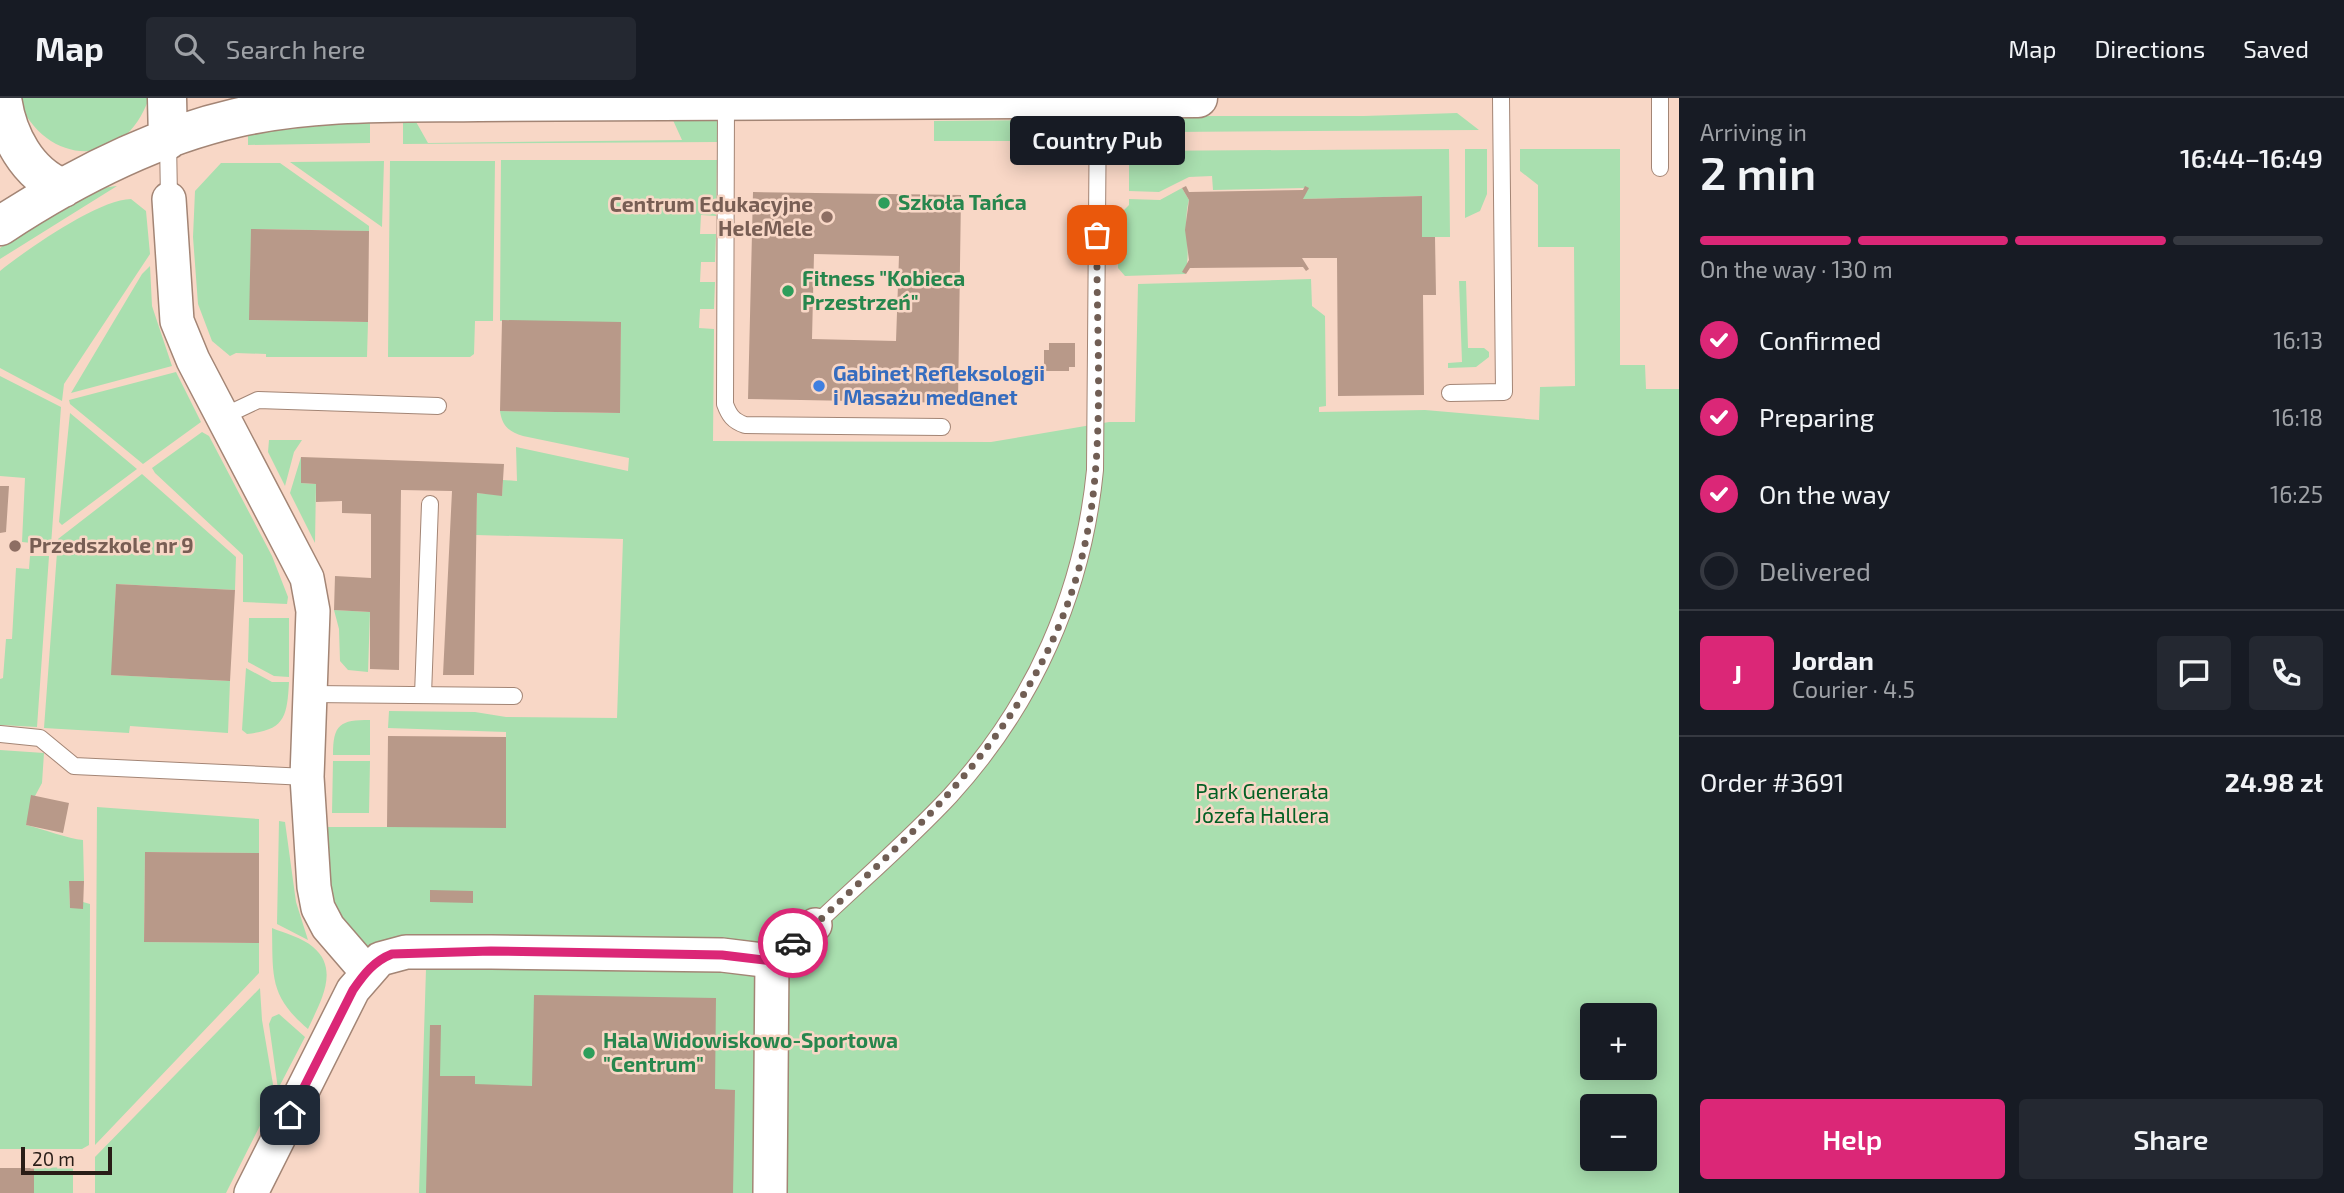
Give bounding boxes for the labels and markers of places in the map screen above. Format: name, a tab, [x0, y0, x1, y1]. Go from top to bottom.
callout: Country Pub	[1010, 116, 1184, 165]
place label: Szkoła Tańca	[898, 189, 1027, 214]
place label: Centrum Edukacyjne HeleMele	[609, 191, 813, 240]
marker: Szkoła Tańca	[876, 195, 892, 211]
pin	[1067, 205, 1127, 265]
marker: Centrum Edukacyjne HeleMele	[819, 209, 835, 225]
place label: Fitness "Kobieca Przestrzeń"	[802, 265, 965, 314]
marker: Fitness "Kobieca Przestrzeń"	[780, 283, 796, 299]
place label: Gabinet Refleksologii i Masażu med@net	[833, 360, 1045, 409]
marker: Gabinet Refleksologii i Masażu med@net	[811, 378, 827, 394]
place label: Przedszkole nr 9	[29, 532, 194, 557]
marker: Przedszkole nr 9	[7, 538, 23, 554]
place label: Hala Widowiskowo-Sportowa "Centrum"	[603, 1027, 898, 1076]
marker: Hala Widowiskowo-Sportowa "Centrum"	[581, 1045, 597, 1061]
pin	[260, 1085, 320, 1145]

